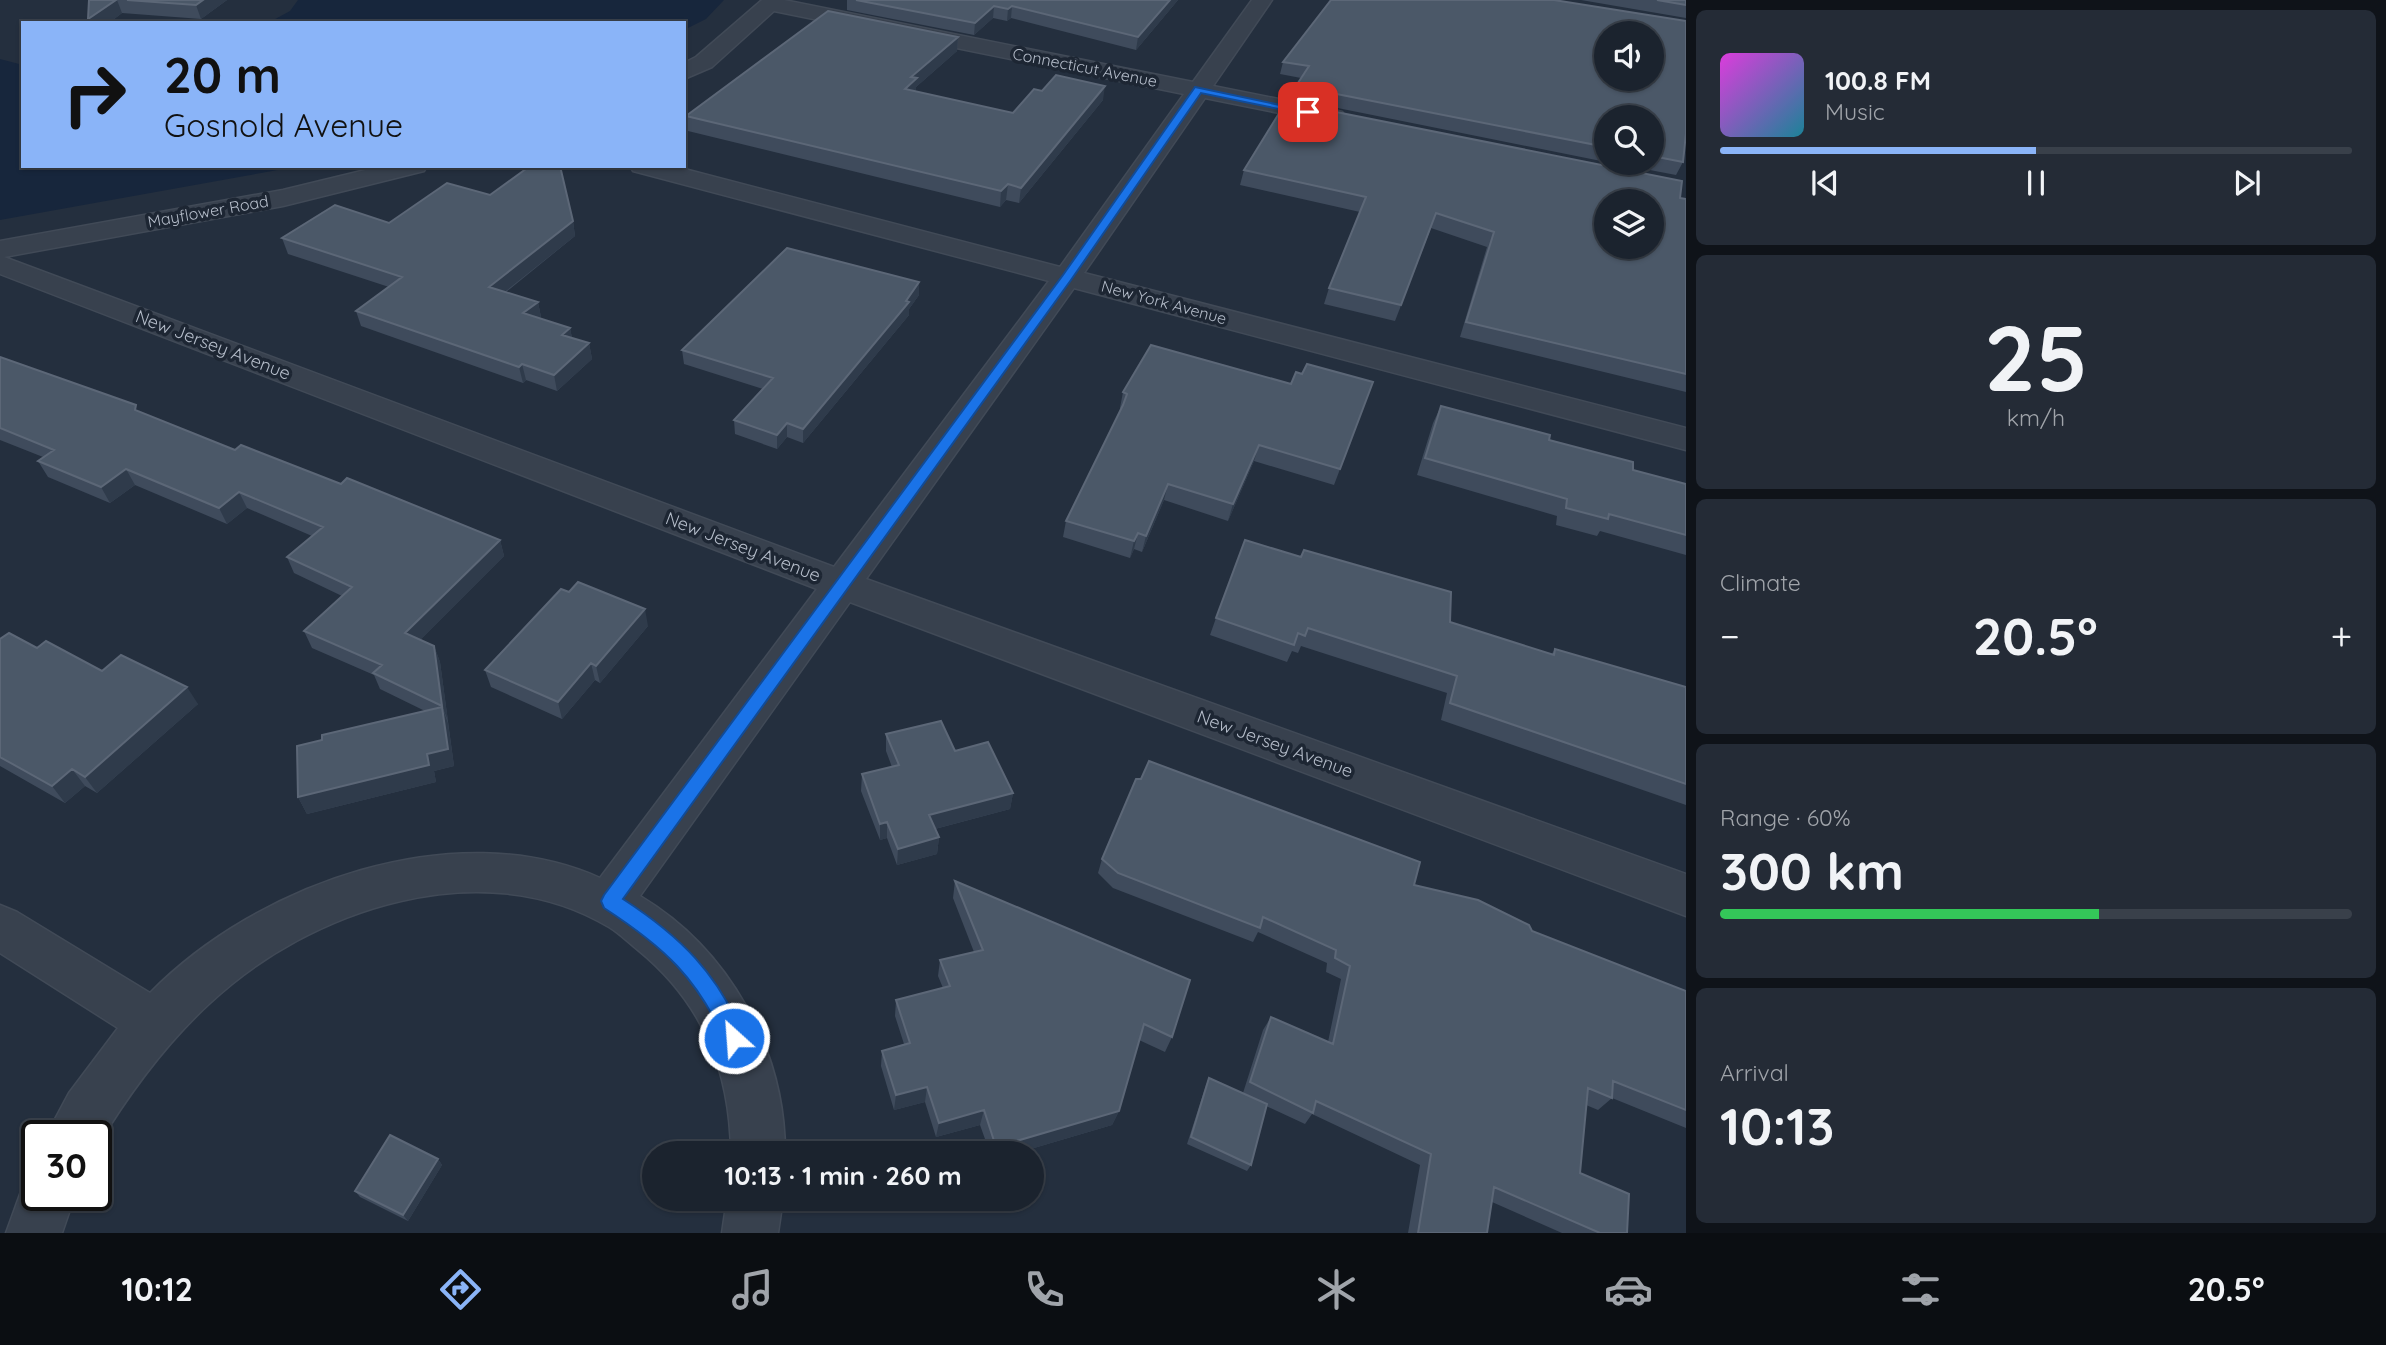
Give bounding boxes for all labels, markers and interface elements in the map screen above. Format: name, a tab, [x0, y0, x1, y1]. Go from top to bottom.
map controls	[1594, 21, 1664, 259]
button: sound	[1594, 21, 1664, 91]
street label: Connecticut Avenue	[1011, 43, 1159, 91]
text: 20 m	[164, 44, 281, 105]
icon: right	[49, 49, 140, 140]
text: 100.8 FM	[1825, 64, 1931, 97]
pin	[1278, 82, 1338, 142]
icon: arrive	[1289, 93, 1327, 131]
text: Music	[1825, 97, 1885, 126]
text: Gosnold Avenue	[164, 105, 403, 145]
button: search	[1594, 105, 1664, 175]
icon: previous	[1806, 164, 1844, 202]
icon: pause	[2017, 164, 2055, 202]
icon: next	[2228, 164, 2266, 202]
button: layers	[1594, 189, 1664, 259]
street label: Mayflower Road	[146, 191, 270, 231]
street label: New York Avenue	[1099, 276, 1229, 328]
text: 25	[1984, 300, 2088, 414]
street label: New Jersey Avenue	[132, 304, 294, 385]
text: km/h	[2007, 403, 2065, 432]
street label: New Jersey Avenue	[662, 506, 824, 587]
text: Climate	[1720, 568, 1801, 597]
text: 20.5°	[1973, 603, 2098, 668]
text: −	[1720, 612, 1740, 660]
text: +	[2331, 612, 2352, 660]
street label: New Jersey Avenue	[1194, 705, 1356, 782]
text: Range · 60%	[1720, 803, 1851, 832]
text: 300 km	[1720, 838, 1904, 903]
position arrow	[697, 1001, 771, 1075]
text: Arrival	[1720, 1058, 1789, 1087]
text: 10:13	[1720, 1093, 1835, 1158]
speed limit sign: 30	[21, 1120, 112, 1211]
text: 10:13 · 1 min · 260 m	[724, 1159, 962, 1192]
icon: directions	[436, 1265, 485, 1314]
icon: music	[728, 1265, 777, 1314]
icon: phone	[1020, 1265, 1069, 1314]
icon: climate	[1312, 1265, 1361, 1314]
icon: car	[1604, 1265, 1653, 1314]
icon: filters	[1896, 1265, 1945, 1314]
text: 10:12	[121, 1269, 193, 1309]
text: 20.5°	[2188, 1269, 2264, 1309]

